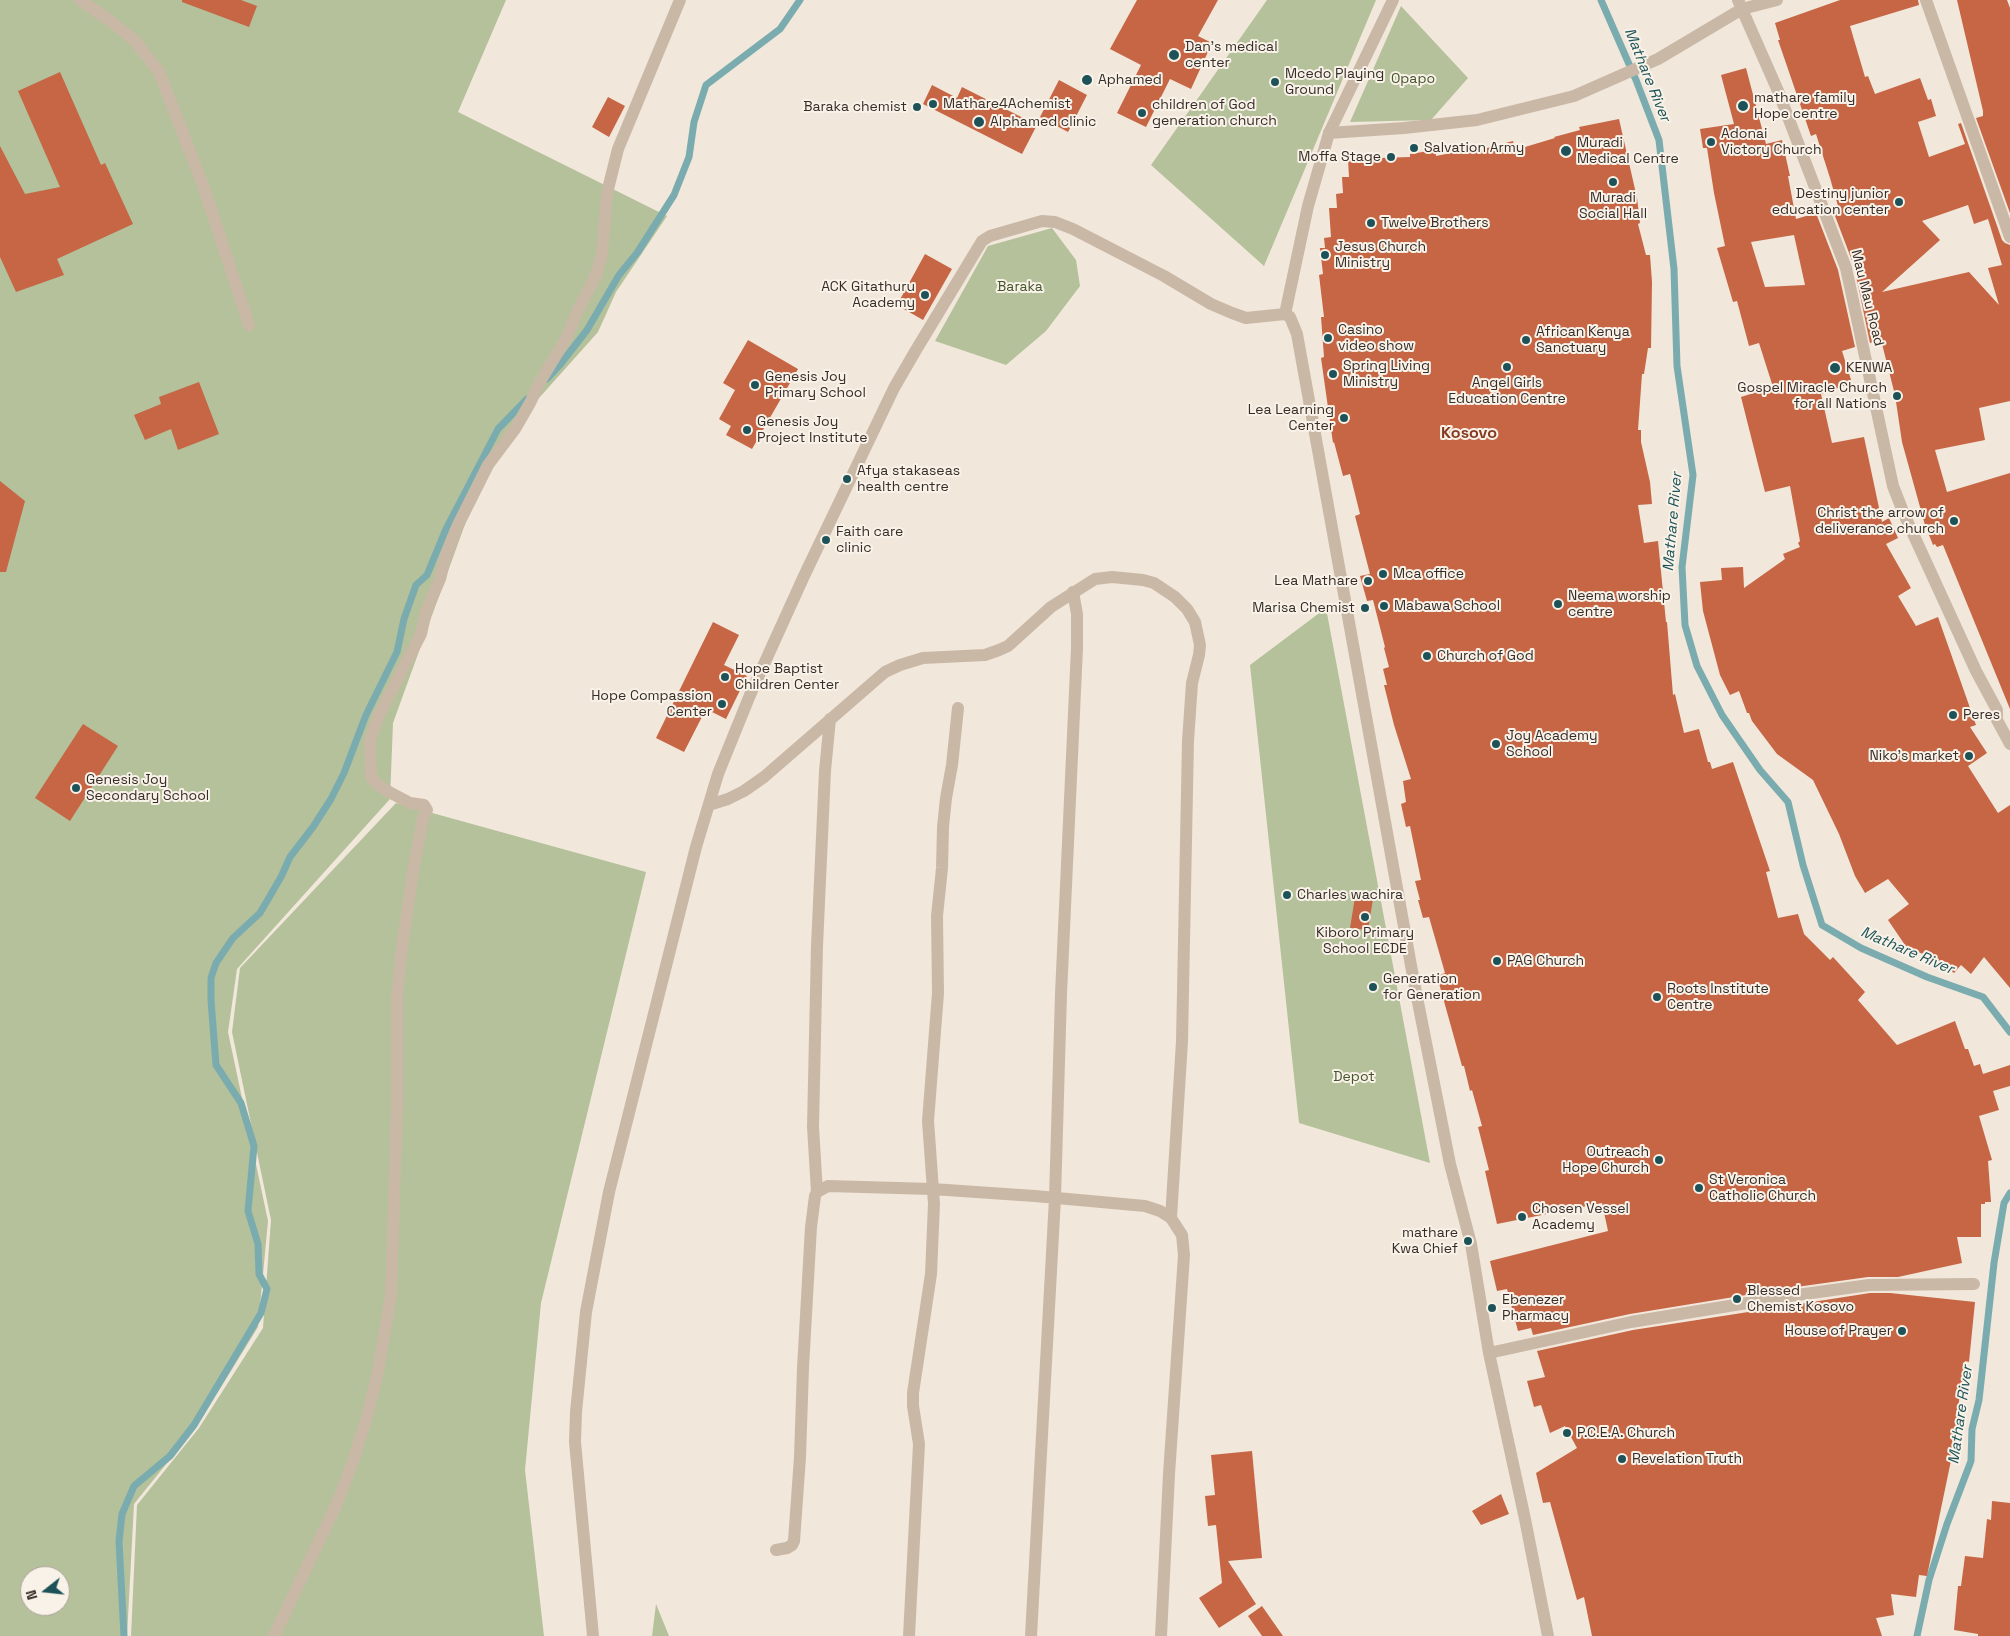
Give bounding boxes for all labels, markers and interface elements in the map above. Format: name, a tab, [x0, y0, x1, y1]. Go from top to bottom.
water label: Mathare River	[1620, 26, 1674, 124]
place label: Dan's medical center	[1185, 39, 1278, 72]
marker: Dan's medical center	[1167, 48, 1181, 62]
place label: Mcedo Playing Ground	[1285, 66, 1384, 98]
park label: Opapo	[1391, 71, 1435, 87]
place label: Aphamed	[1098, 72, 1162, 88]
marker: Aphamed	[1080, 73, 1094, 87]
marker: Mcedo Playing Ground	[1269, 76, 1281, 88]
place label: mathare family Hope centre	[1754, 90, 1855, 122]
place label: Mathare4Achemist	[943, 96, 1071, 112]
place label: children of God generation church	[1152, 97, 1277, 130]
marker: Mathare4Achemist	[927, 98, 939, 110]
place label: Baraka chemist	[803, 99, 907, 115]
marker: mathare family Hope centre	[1736, 99, 1750, 113]
marker: Baraka chemist	[911, 101, 923, 113]
marker: children of God generation church	[1136, 107, 1148, 119]
place label: Alphamed clinic	[990, 114, 1096, 130]
marker: Alphamed clinic	[972, 115, 986, 129]
place label: Adonai Victory Church	[1721, 126, 1821, 158]
place label: Muradi Medical Centre	[1577, 135, 1679, 168]
marker: Adonai Victory Church	[1705, 136, 1717, 148]
place label: Salvation Army	[1424, 140, 1524, 156]
marker: Salvation Army	[1408, 142, 1420, 154]
marker: Muradi Medical Centre	[1559, 144, 1573, 158]
place label: Moffa Stage	[1298, 149, 1381, 165]
marker: Moffa Stage	[1385, 151, 1397, 163]
marker: Muradi Social Hall	[1607, 176, 1619, 188]
place label: Destiny junior education center	[1772, 186, 1889, 218]
place label: Muradi Social Hall	[1579, 190, 1647, 222]
marker: Destiny junior education center	[1893, 196, 1905, 208]
place label: Twelve Brothers	[1381, 215, 1489, 231]
marker: Twelve Brothers	[1365, 217, 1377, 229]
place label: Jesus Church Ministry	[1335, 239, 1426, 272]
street label: Mau Mau Road	[1847, 248, 1887, 348]
marker: Jesus Church Ministry	[1319, 249, 1331, 261]
place label: ACK Gitathuru Academy	[821, 279, 915, 312]
park label: Baraka	[997, 279, 1043, 295]
marker: ACK Gitathuru Academy	[919, 289, 931, 301]
place label: Casino video show	[1338, 322, 1414, 354]
place label: African Kenya Sanctuary	[1536, 324, 1630, 357]
marker: Casino video show	[1322, 332, 1334, 344]
marker: African Kenya Sanctuary	[1520, 334, 1532, 346]
place label: Spring Living Ministry	[1343, 358, 1430, 391]
place label: KENWA	[1846, 360, 1892, 376]
marker: Angel Girls Education Centre	[1501, 361, 1513, 373]
marker: KENWA	[1828, 361, 1842, 375]
marker: Spring Living Ministry	[1327, 368, 1339, 380]
place label: Genesis Joy Primary School	[765, 369, 866, 402]
place label: Angel Girls Education Centre	[1448, 375, 1566, 408]
marker: Genesis Joy Primary School	[749, 379, 761, 391]
place label: Gospel Miracle Church for all Nations	[1737, 380, 1887, 412]
marker: Gospel Miracle Church for all Nations	[1891, 390, 1903, 402]
place label: Lea Learning Center	[1248, 402, 1334, 434]
marker: Lea Learning Center	[1338, 412, 1350, 424]
place label: Genesis Joy Project Institute	[757, 414, 868, 447]
marker: Genesis Joy Project Institute	[741, 424, 753, 436]
district label: Kosovo	[1441, 424, 1497, 444]
place label: Afya stakaseas health centre	[857, 463, 960, 496]
water label: Mathare River	[1660, 472, 1686, 572]
marker: Afya stakaseas health centre	[841, 473, 853, 485]
place label: Christ the arrow of deliverance church	[1815, 505, 1944, 538]
marker: Christ the arrow of deliverance church	[1948, 515, 1960, 527]
place label: Faith care clinic	[836, 524, 903, 556]
marker: Faith care clinic	[820, 534, 832, 546]
place label: Mca office	[1393, 566, 1464, 582]
marker: Mca office	[1377, 568, 1389, 580]
place label: Lea Mathare	[1274, 573, 1358, 589]
marker: Lea Mathare	[1362, 575, 1374, 587]
place label: Neema worship centre	[1568, 588, 1671, 620]
place label: Mabawa School	[1394, 598, 1500, 614]
marker: Neema worship centre	[1552, 598, 1564, 610]
place label: Marisa Chemist	[1252, 600, 1355, 616]
marker: Mabawa School	[1378, 600, 1390, 612]
marker: Marisa Chemist	[1359, 602, 1371, 614]
place label: Church of God	[1437, 648, 1534, 664]
marker: Church of God	[1421, 650, 1433, 662]
place label: Hope Baptist Children Center	[735, 661, 839, 694]
marker: Hope Baptist Children Center	[719, 671, 731, 683]
place label: Hope Compassion Center	[591, 688, 712, 720]
marker: Hope Compassion Center	[716, 698, 728, 710]
place label: Peres	[1963, 707, 2000, 723]
marker: Peres	[1947, 709, 1959, 721]
place label: Joy Academy School	[1506, 728, 1598, 760]
marker: Joy Academy School	[1490, 738, 1502, 750]
place label: Niko's market	[1869, 748, 1959, 764]
marker: Niko's market	[1963, 750, 1975, 762]
place label: Genesis Joy Secondary School	[86, 772, 209, 804]
marker: Genesis Joy Secondary School	[70, 782, 82, 794]
place label: Charles wachira	[1297, 887, 1403, 903]
marker: Charles wachira	[1281, 889, 1293, 901]
marker: Kiboro Primary School ECDE	[1359, 911, 1371, 923]
water label: Mathare River	[1858, 923, 1956, 979]
place label: Kiboro Primary School ECDE	[1316, 925, 1414, 958]
place label: PAG Church	[1507, 953, 1584, 969]
marker: PAG Church	[1491, 955, 1503, 967]
place label: Generation for Generation	[1383, 971, 1481, 1004]
marker: Generation for Generation	[1367, 981, 1379, 993]
place label: Roots Institute Centre	[1667, 981, 1769, 1014]
marker: Roots Institute Centre	[1651, 991, 1663, 1003]
park label: Depot	[1333, 1069, 1375, 1085]
place label: Outreach Hope Church	[1562, 1144, 1649, 1176]
marker: Outreach Hope Church	[1653, 1154, 1665, 1166]
place label: St Veronica Catholic Church	[1709, 1172, 1816, 1204]
marker: St Veronica Catholic Church	[1693, 1182, 1705, 1194]
place label: Chosen Vessel Academy	[1532, 1201, 1629, 1234]
marker: Chosen Vessel Academy	[1516, 1211, 1528, 1223]
place label: mathare Kwa Chief	[1392, 1225, 1458, 1258]
marker: mathare Kwa Chief	[1462, 1235, 1474, 1247]
place label: Blessed Chemist Kosovo	[1747, 1283, 1854, 1315]
place label: Ebenezer Pharmacy	[1502, 1292, 1569, 1324]
marker: Blessed Chemist Kosovo	[1731, 1293, 1743, 1305]
marker: Ebenezer Pharmacy	[1486, 1302, 1498, 1314]
place label: House of Prayer	[1785, 1323, 1892, 1339]
marker: House of Prayer	[1896, 1325, 1908, 1337]
water label: Mathare River	[1945, 1365, 1977, 1465]
place label: P.C.E.A. Church	[1577, 1425, 1675, 1441]
marker: P.C.E.A. Church	[1561, 1427, 1573, 1439]
place label: Revelation Truth	[1632, 1451, 1742, 1467]
marker: Revelation Truth	[1616, 1453, 1628, 1465]
north arrow	[20, 1566, 70, 1616]
text: N	[22, 1588, 41, 1602]

